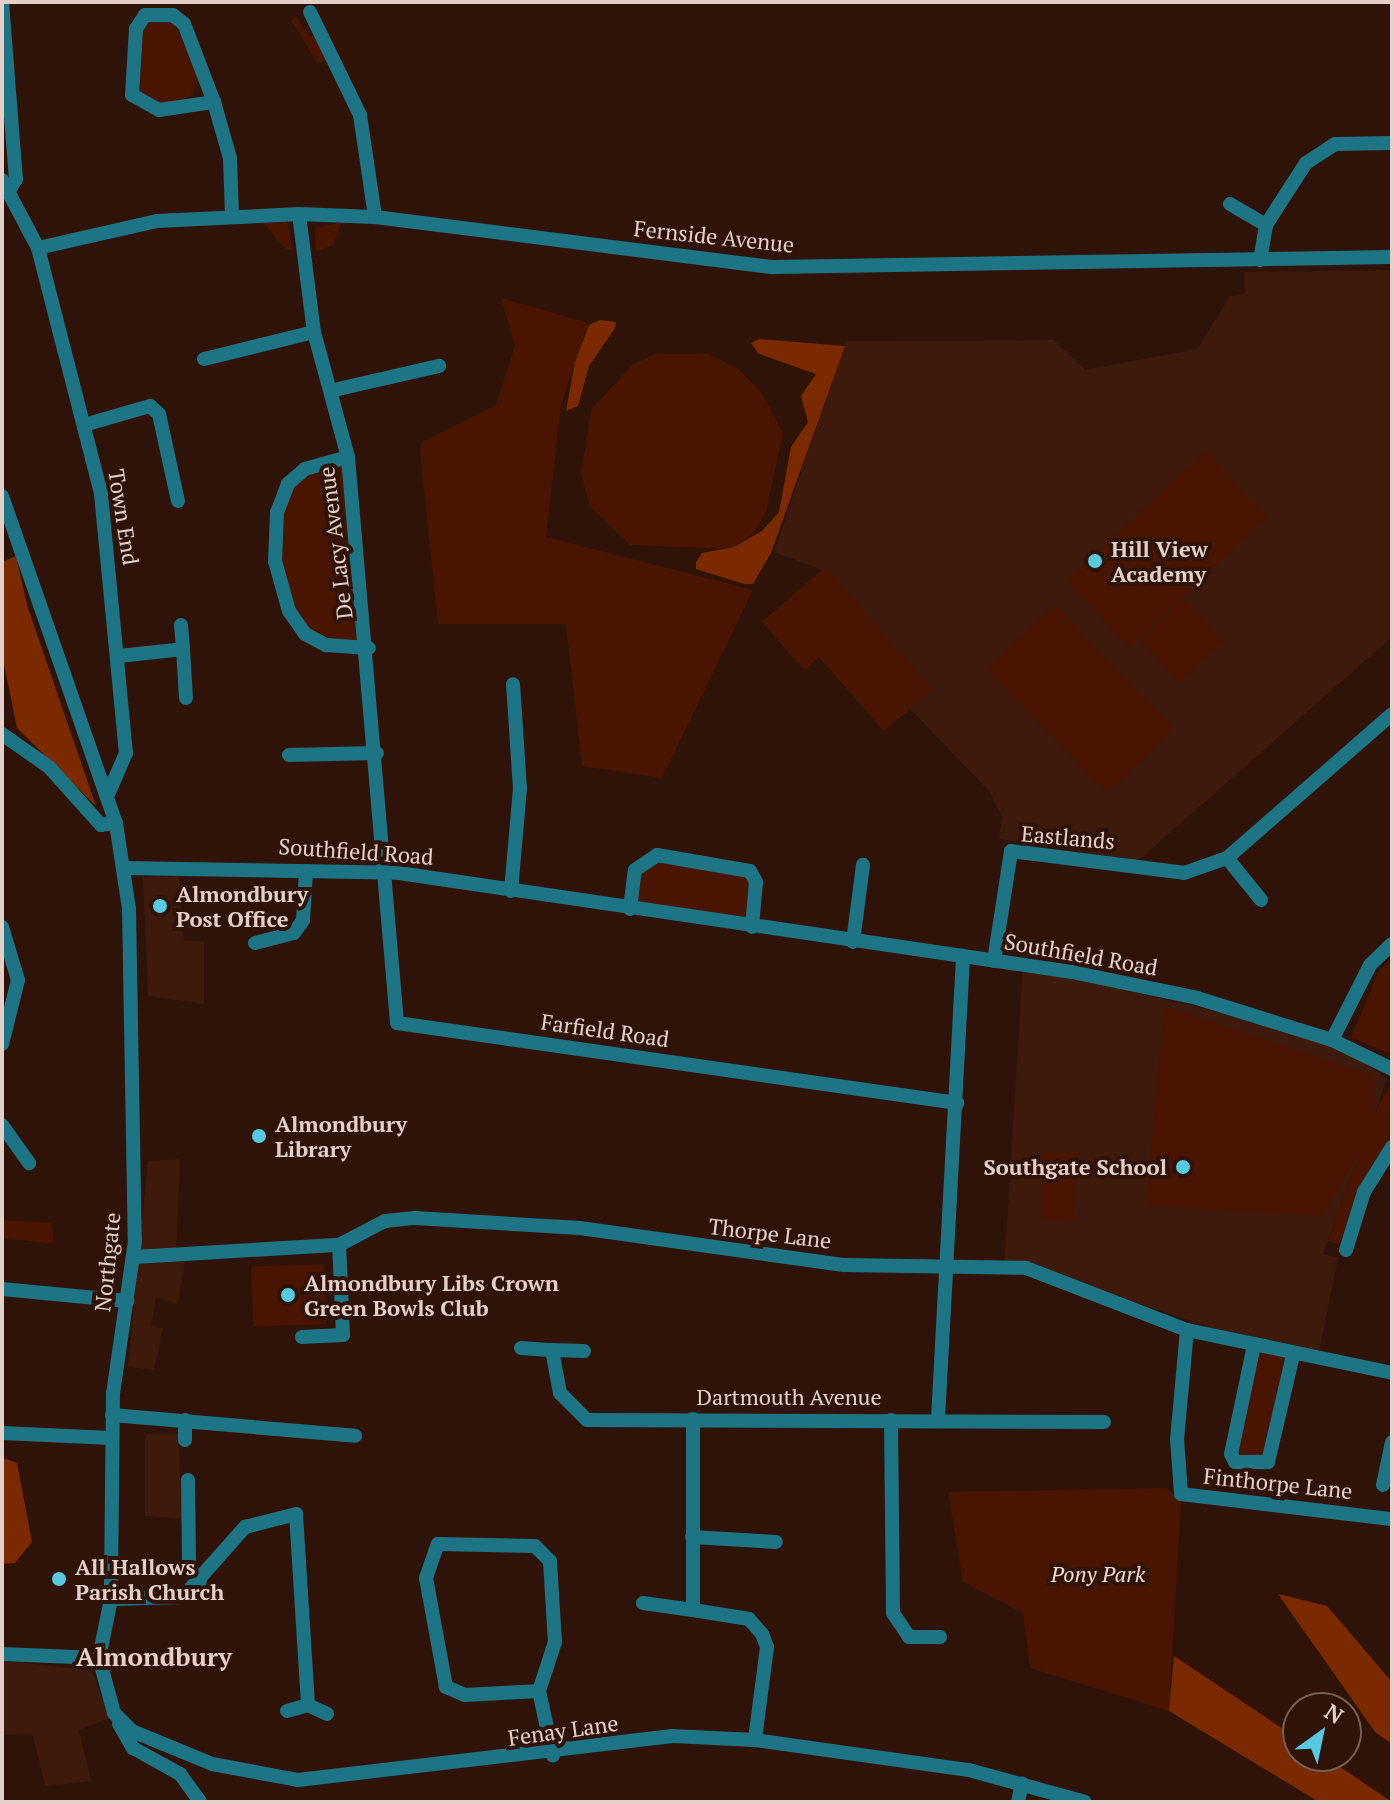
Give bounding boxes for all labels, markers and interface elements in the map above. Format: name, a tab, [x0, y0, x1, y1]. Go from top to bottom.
street label: Fernside Avenue	[632, 214, 796, 258]
street label: De Lacy Avenue	[313, 465, 357, 621]
street label: Town End	[103, 467, 145, 567]
place label: Hill View Academy	[1111, 535, 1208, 586]
marker: Hill View Academy	[1086, 552, 1104, 570]
street label: Eastlands	[1020, 820, 1116, 854]
street label: Southfield Road	[278, 832, 434, 870]
place label: Almondbury Post Office	[176, 880, 308, 932]
marker: Almondbury Post Office	[151, 897, 169, 915]
street label: Southfield Road	[1002, 928, 1160, 980]
street label: Farfield Road	[539, 1008, 671, 1052]
place label: Almondbury Library	[275, 1110, 407, 1162]
marker: Almondbury Library	[250, 1127, 268, 1145]
place label: Southgate School	[983, 1154, 1167, 1180]
marker: Southgate School	[1174, 1158, 1192, 1176]
street label: Northgate	[89, 1211, 125, 1313]
street label: Thorpe Lane	[707, 1212, 833, 1254]
place label: Almondbury Libs Crown Green Bowls Club	[304, 1269, 559, 1320]
marker: Almondbury Libs Crown Green Bowls Club	[279, 1286, 297, 1304]
street label: Dartmouth Avenue	[696, 1384, 882, 1410]
street label: Finthorpe Lane	[1202, 1462, 1354, 1504]
place label: All Hallows Parish Church	[75, 1553, 224, 1604]
park label: Pony Park	[1051, 1561, 1145, 1587]
marker: All Hallows Parish Church	[50, 1570, 68, 1588]
district label: Almondbury	[76, 1641, 232, 1673]
north arrow	[1282, 1692, 1362, 1772]
text: N	[1319, 1696, 1349, 1730]
street label: Fenay Lane	[506, 1709, 620, 1751]

